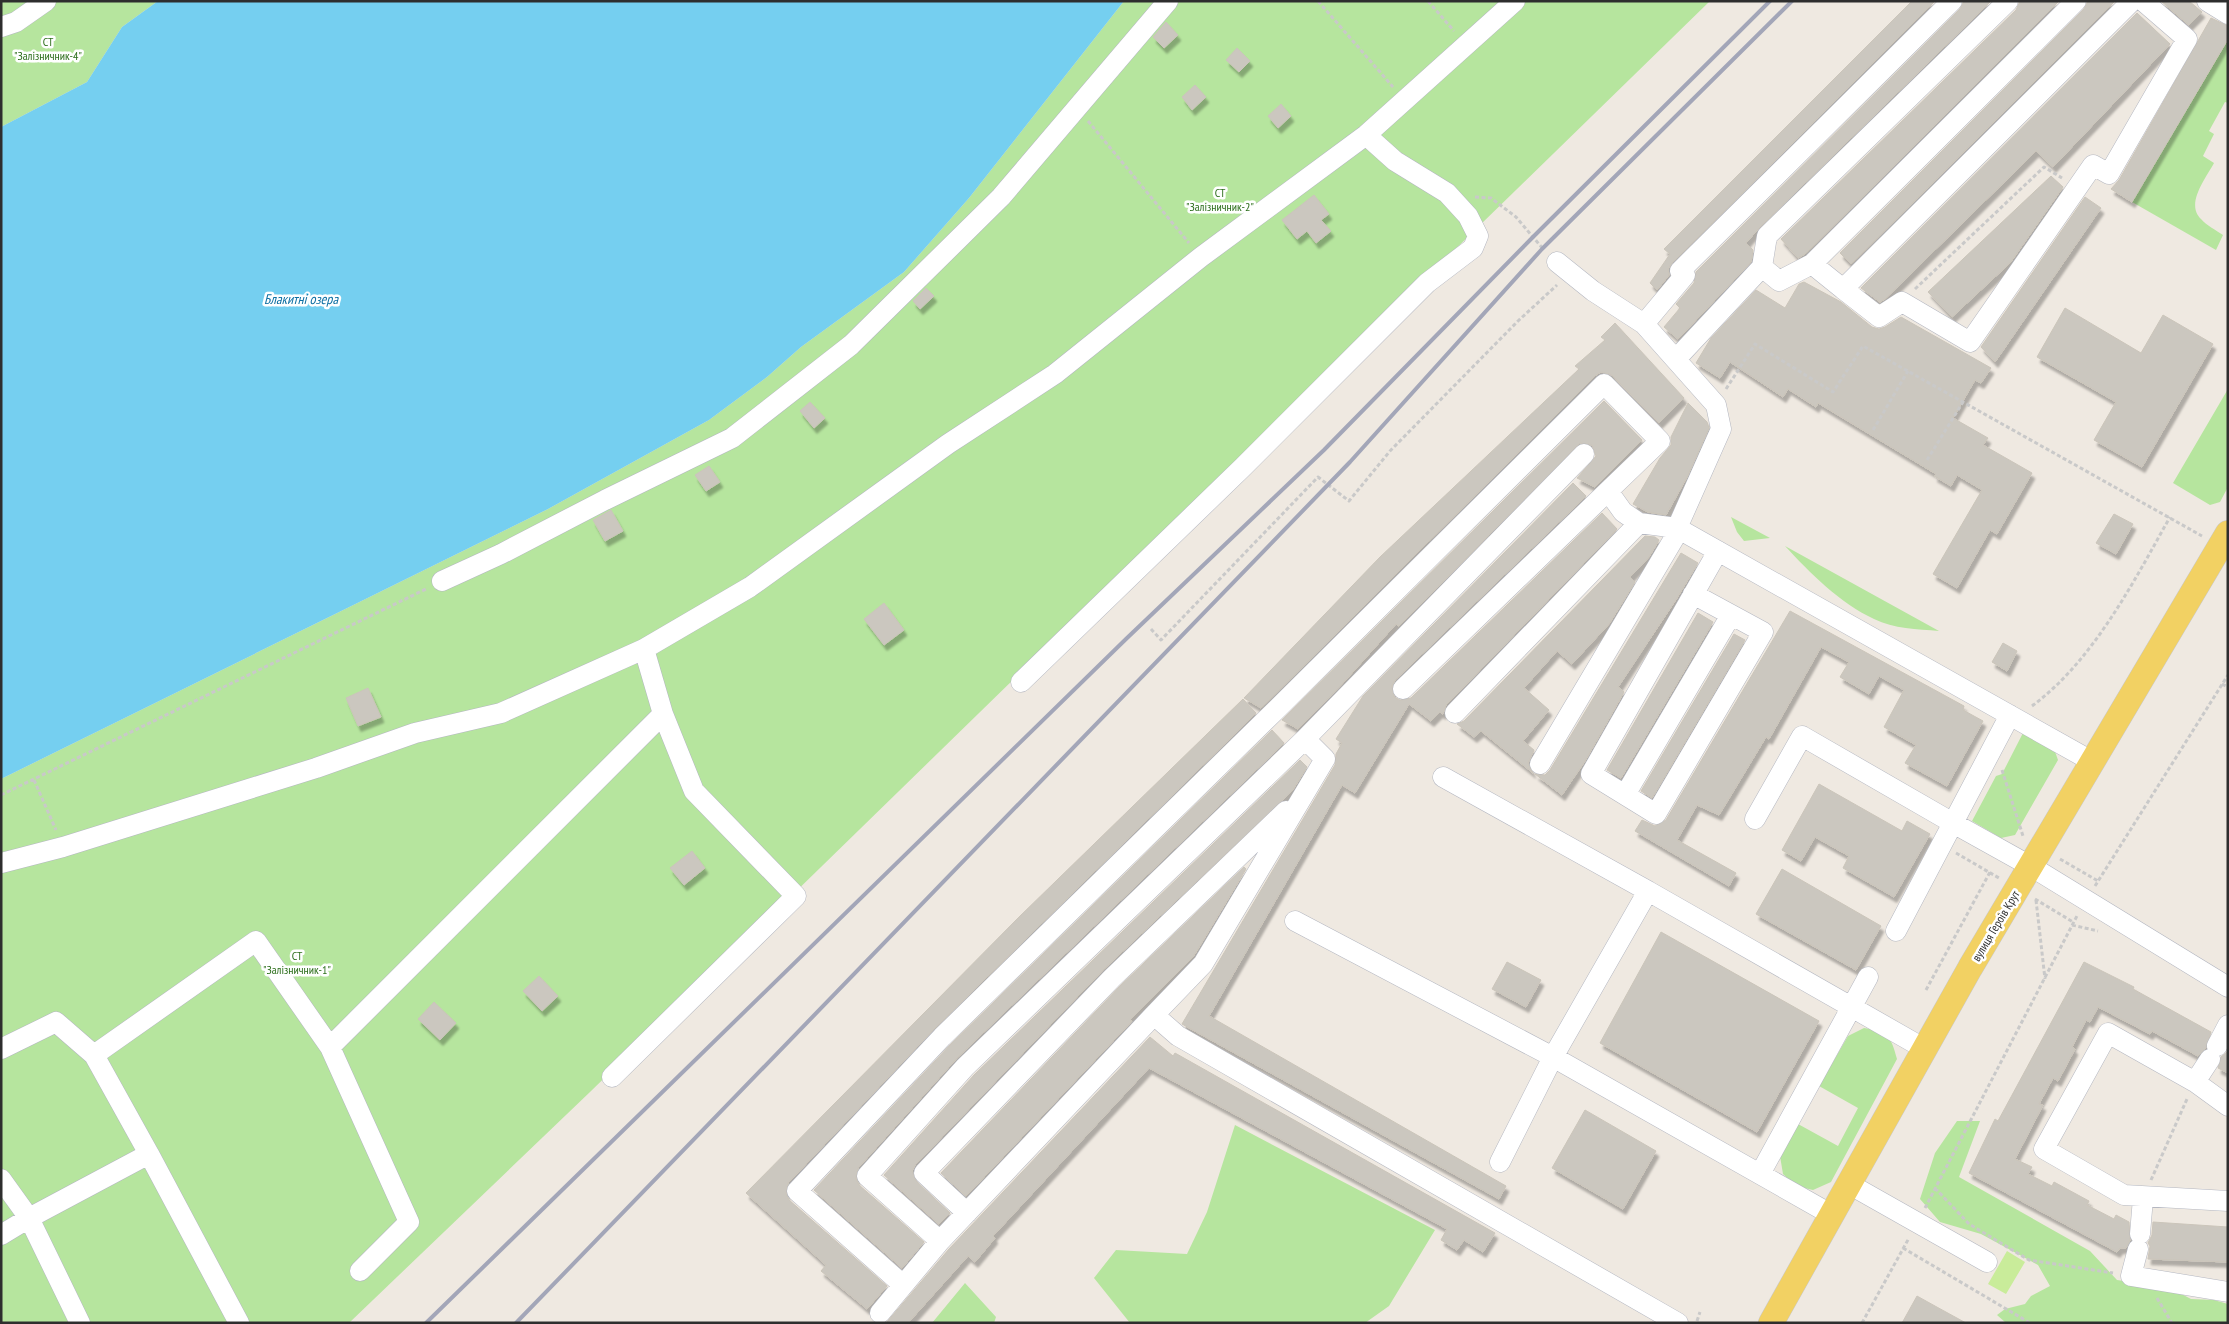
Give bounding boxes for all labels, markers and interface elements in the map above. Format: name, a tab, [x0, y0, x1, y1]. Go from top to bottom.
park label: СТ "Залізничник-4"	[14, 34, 82, 63]
park label: СТ "Залізничник-2"	[1186, 185, 1254, 214]
water label: Блакитні озера	[264, 290, 339, 308]
street label: вулиця Героїв Крут	[1969, 887, 2023, 964]
park label: СТ "Залізничник-1"	[263, 948, 331, 977]

